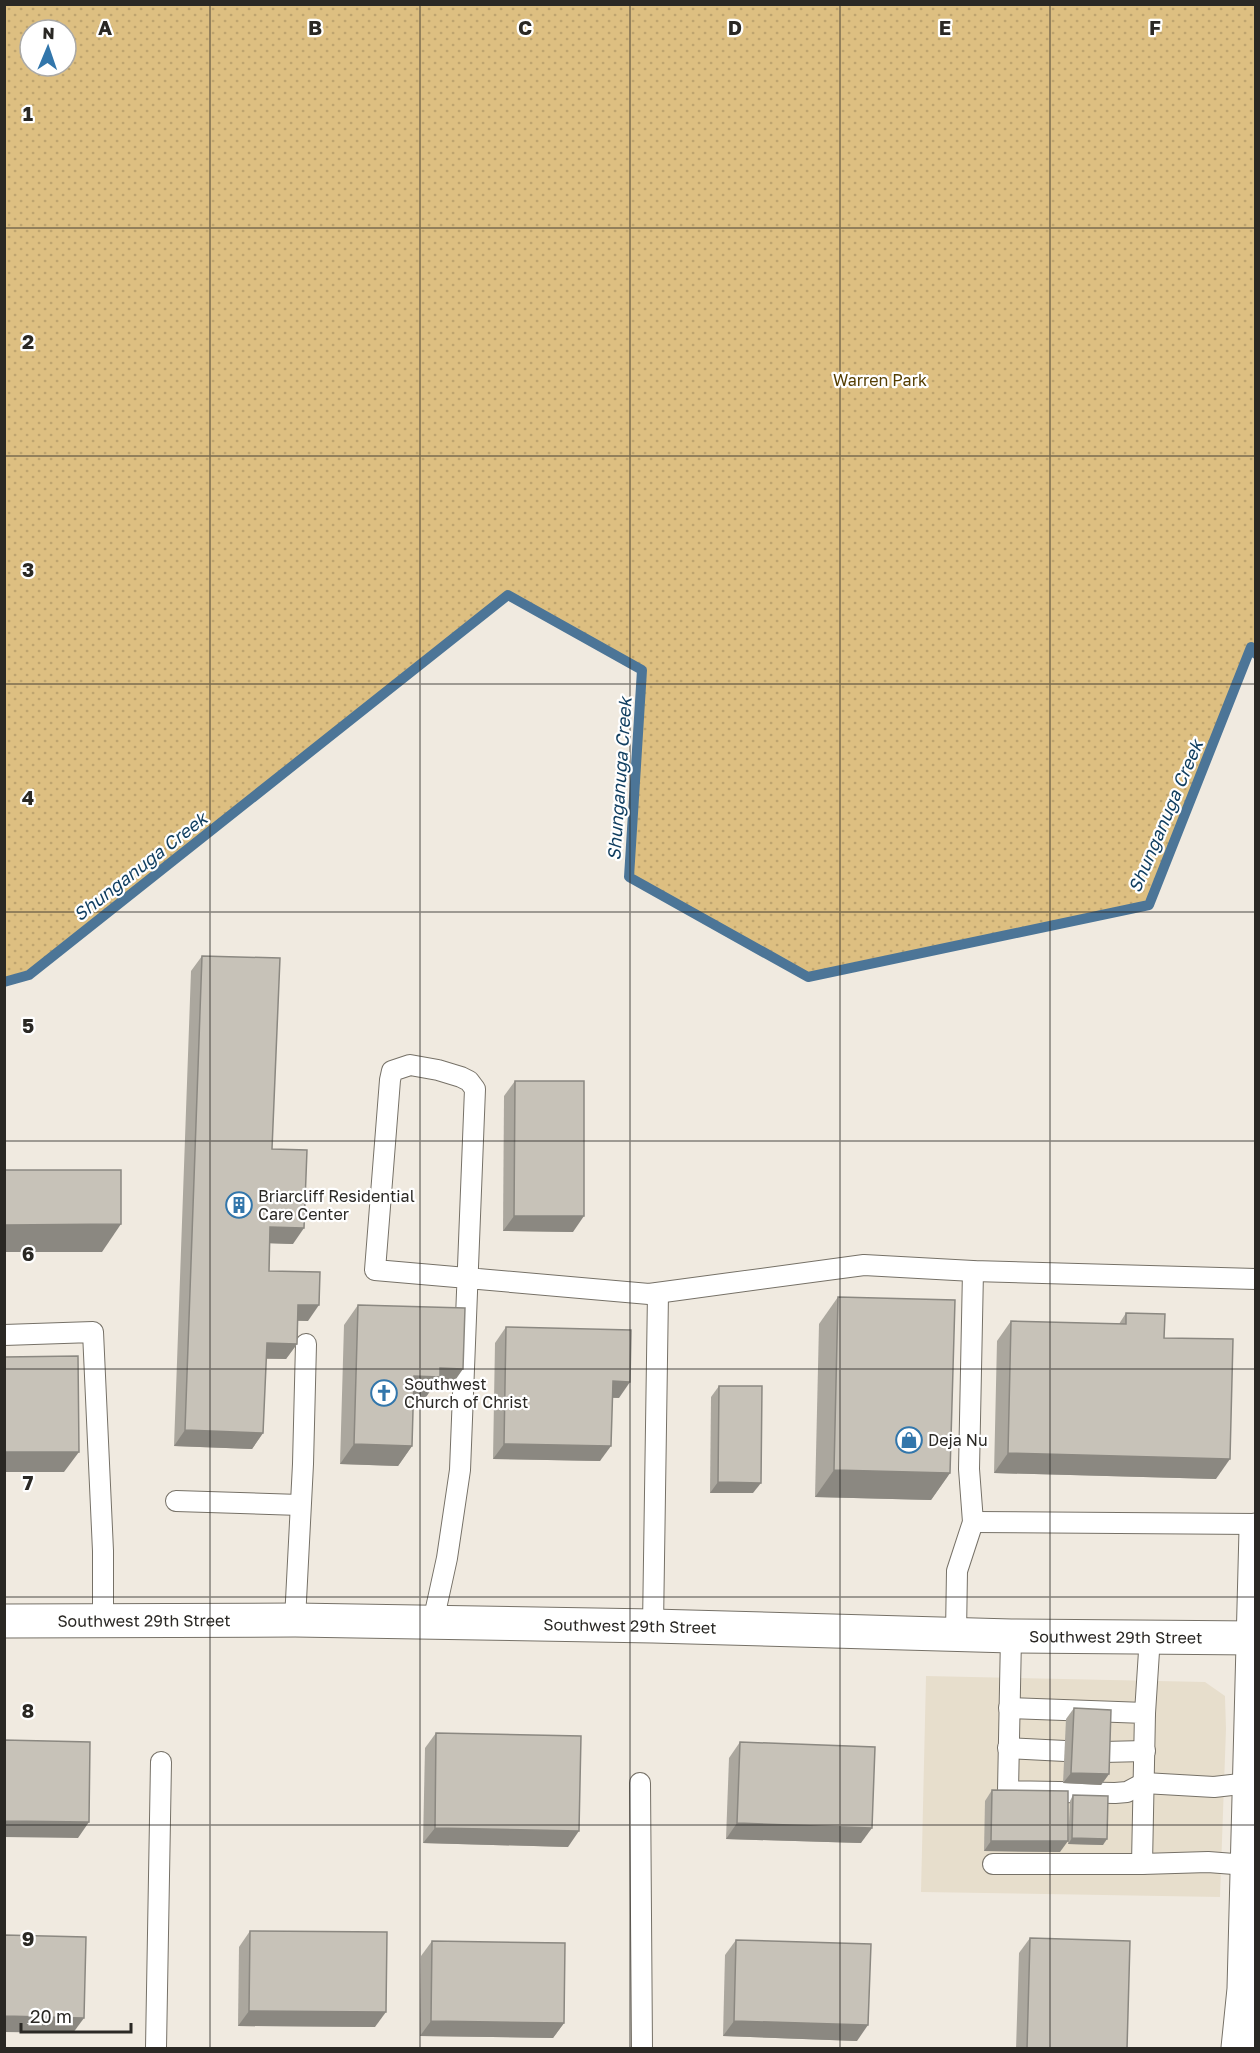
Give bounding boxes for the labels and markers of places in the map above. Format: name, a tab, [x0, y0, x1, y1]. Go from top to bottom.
place label: Briarcliff Residential Care Center	[258, 1186, 415, 1224]
building icon: Briarcliff Residential Care Center	[224, 1190, 254, 1220]
place label: Southwest Church of Christ	[404, 1374, 528, 1412]
church icon: Southwest Church of Christ	[369, 1378, 399, 1408]
shop icon: Deja Nu	[894, 1425, 924, 1455]
place label: Deja Nu	[928, 1430, 988, 1450]

